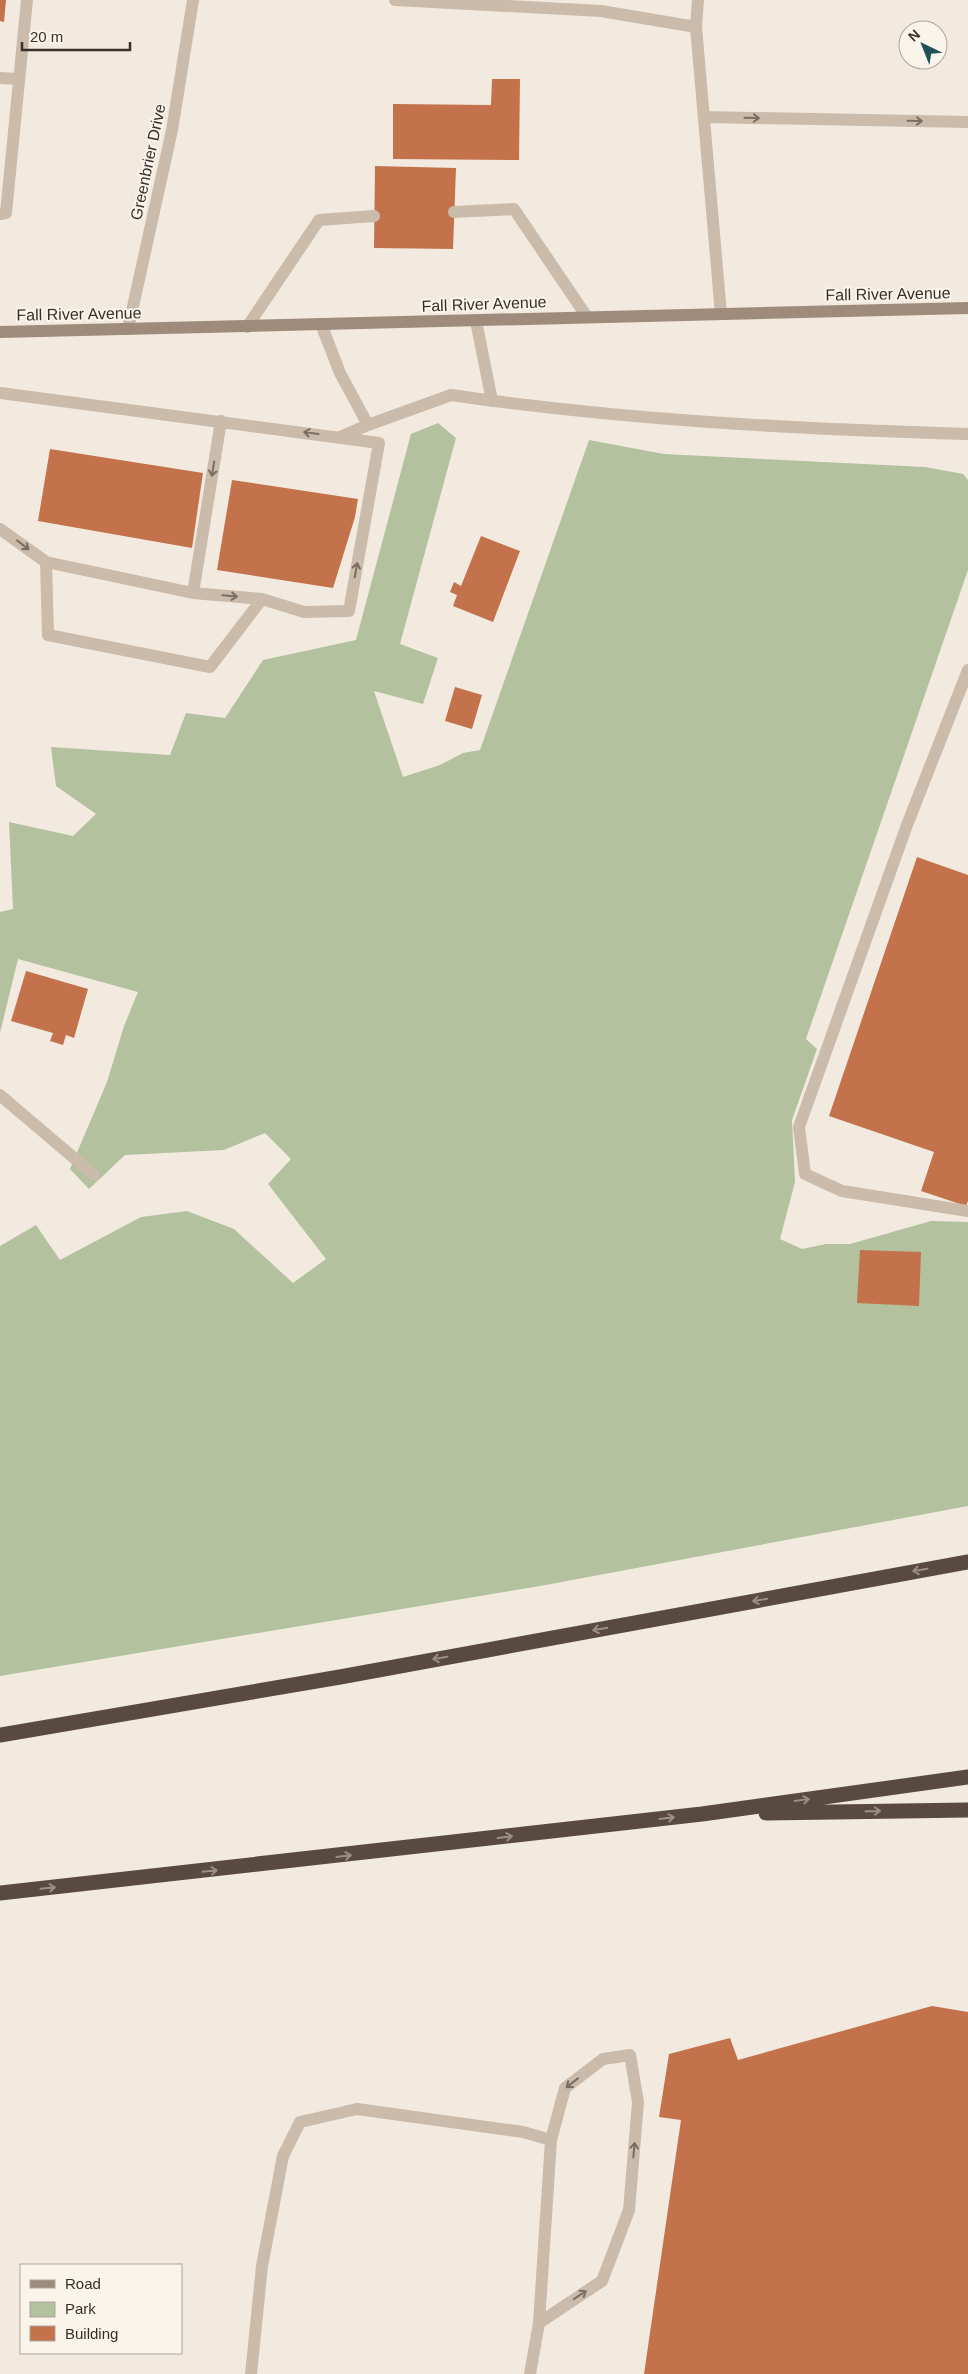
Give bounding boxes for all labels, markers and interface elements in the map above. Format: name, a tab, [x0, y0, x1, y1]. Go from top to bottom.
scale bar	[22, 20, 130, 52]
north arrow	[898, 20, 948, 70]
text: N	[905, 26, 923, 45]
text: 20 m	[30, 28, 63, 45]
street label: Greenbrier Drive	[127, 102, 169, 222]
one-way arrow	[744, 113, 760, 122]
one-way arrow	[906, 116, 923, 126]
street label: Fall River Avenue	[825, 284, 951, 304]
street label: Fall River Avenue	[421, 293, 547, 315]
street label: Fall River Avenue	[16, 304, 142, 324]
one-way arrow	[303, 428, 319, 438]
one-way arrow	[208, 460, 218, 476]
one-way arrow	[16, 540, 30, 550]
one-way arrow	[352, 563, 362, 579]
one-way arrow	[222, 591, 238, 601]
one-way arrow	[912, 1566, 928, 1576]
one-way arrow	[753, 1595, 769, 1605]
one-way arrow	[593, 1624, 609, 1634]
one-way arrow	[433, 1654, 449, 1664]
one-way arrow	[794, 1795, 810, 1805]
one-way arrow	[865, 1807, 881, 1816]
one-way arrow	[658, 1813, 674, 1823]
one-way arrow	[497, 1832, 513, 1842]
one-way arrow	[336, 1851, 352, 1861]
one-way arrow	[202, 1866, 218, 1875]
one-way arrow	[40, 1883, 56, 1893]
one-way arrow	[566, 2077, 579, 2088]
one-way arrow	[630, 2142, 639, 2158]
legend	[20, 2264, 182, 2354]
text: Road	[65, 2275, 101, 2292]
one-way arrow	[573, 2290, 587, 2301]
text: Park	[65, 2300, 96, 2317]
text: Building	[65, 2325, 118, 2342]

